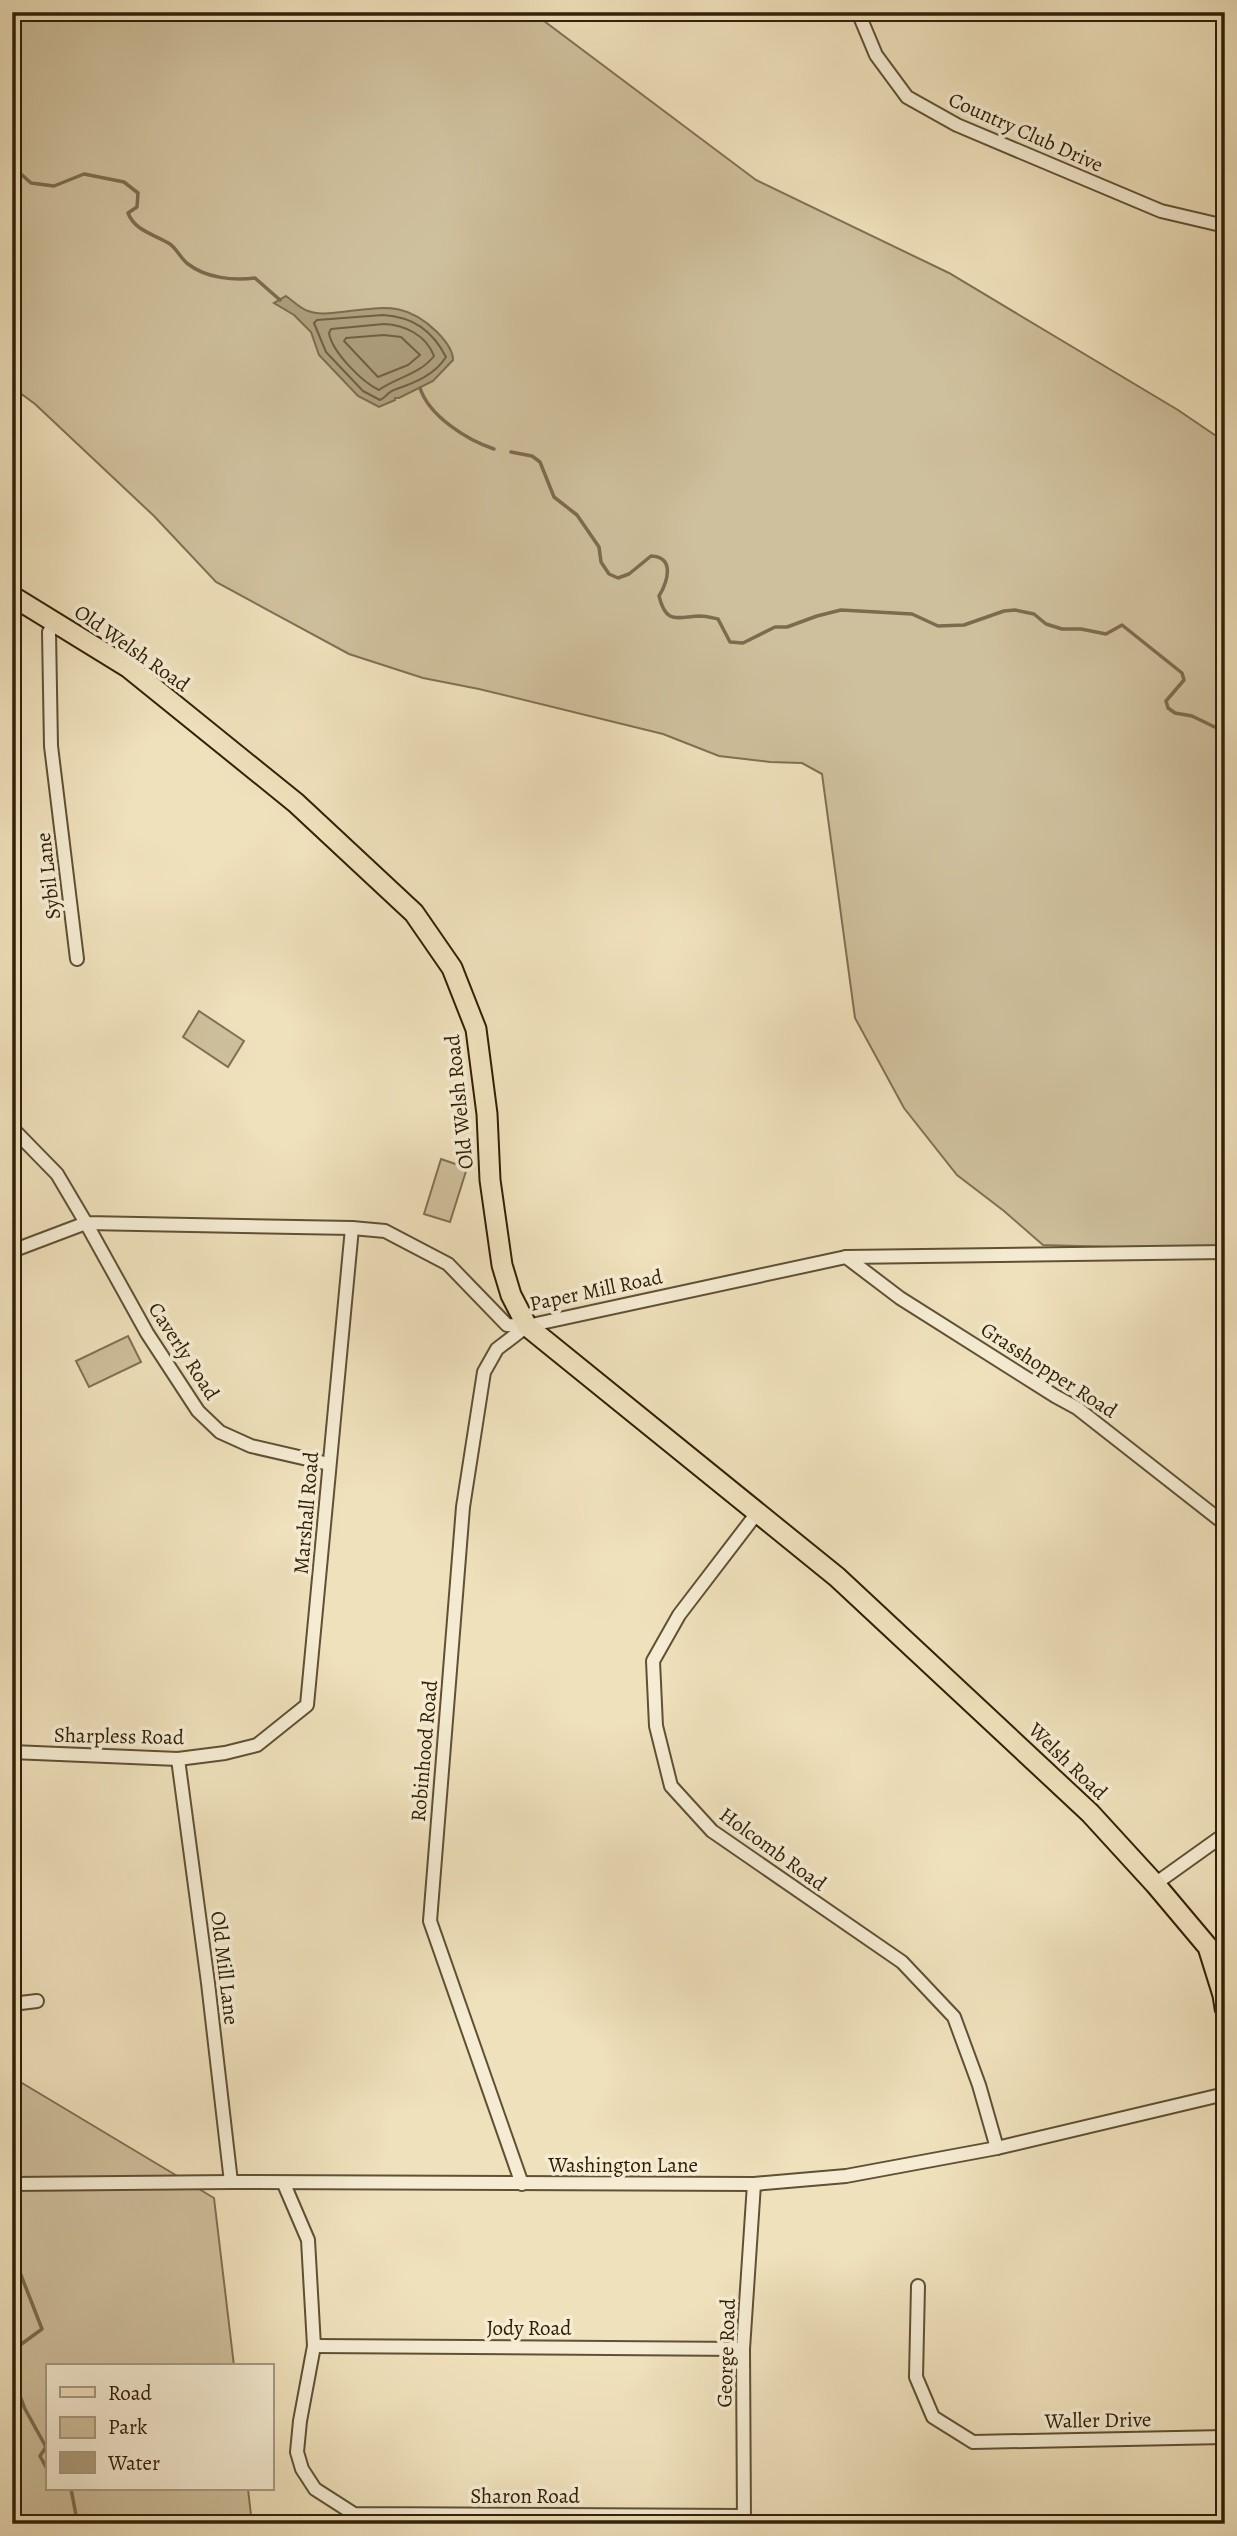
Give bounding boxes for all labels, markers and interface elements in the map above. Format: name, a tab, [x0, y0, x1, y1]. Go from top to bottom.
street label: Country Club Drive	[944, 85, 1108, 179]
street label: Old Welsh Road	[69, 598, 196, 699]
street label: Sybil Lane	[29, 831, 67, 921]
street label: Old Welsh Road	[438, 1033, 480, 1171]
street label: Paper Mill Road	[527, 1262, 666, 1318]
street label: Caverly Road	[142, 1297, 226, 1406]
street label: Grasshopper Road	[975, 1315, 1123, 1425]
street label: Marshall Road	[287, 1450, 325, 1575]
street label: Robinhood Road	[404, 1678, 444, 1823]
street label: Welsh Road	[1022, 1715, 1114, 1806]
street label: Sharpless Road	[54, 1721, 185, 1751]
street label: Holcomb Road	[714, 1801, 833, 1898]
street label: Old Mill Lane	[204, 1910, 246, 2026]
street label: Washington Lane	[547, 2151, 698, 2179]
street label: George Road	[710, 2297, 742, 2408]
street label: Jody Road	[486, 2314, 572, 2342]
legend	[46, 2364, 273, 2490]
text: Road	[108, 2379, 152, 2407]
street label: Waller Drive	[1043, 2405, 1152, 2435]
text: Park	[108, 2413, 148, 2441]
text: Water	[107, 2449, 160, 2477]
street label: Sharon Road	[470, 2482, 581, 2510]

